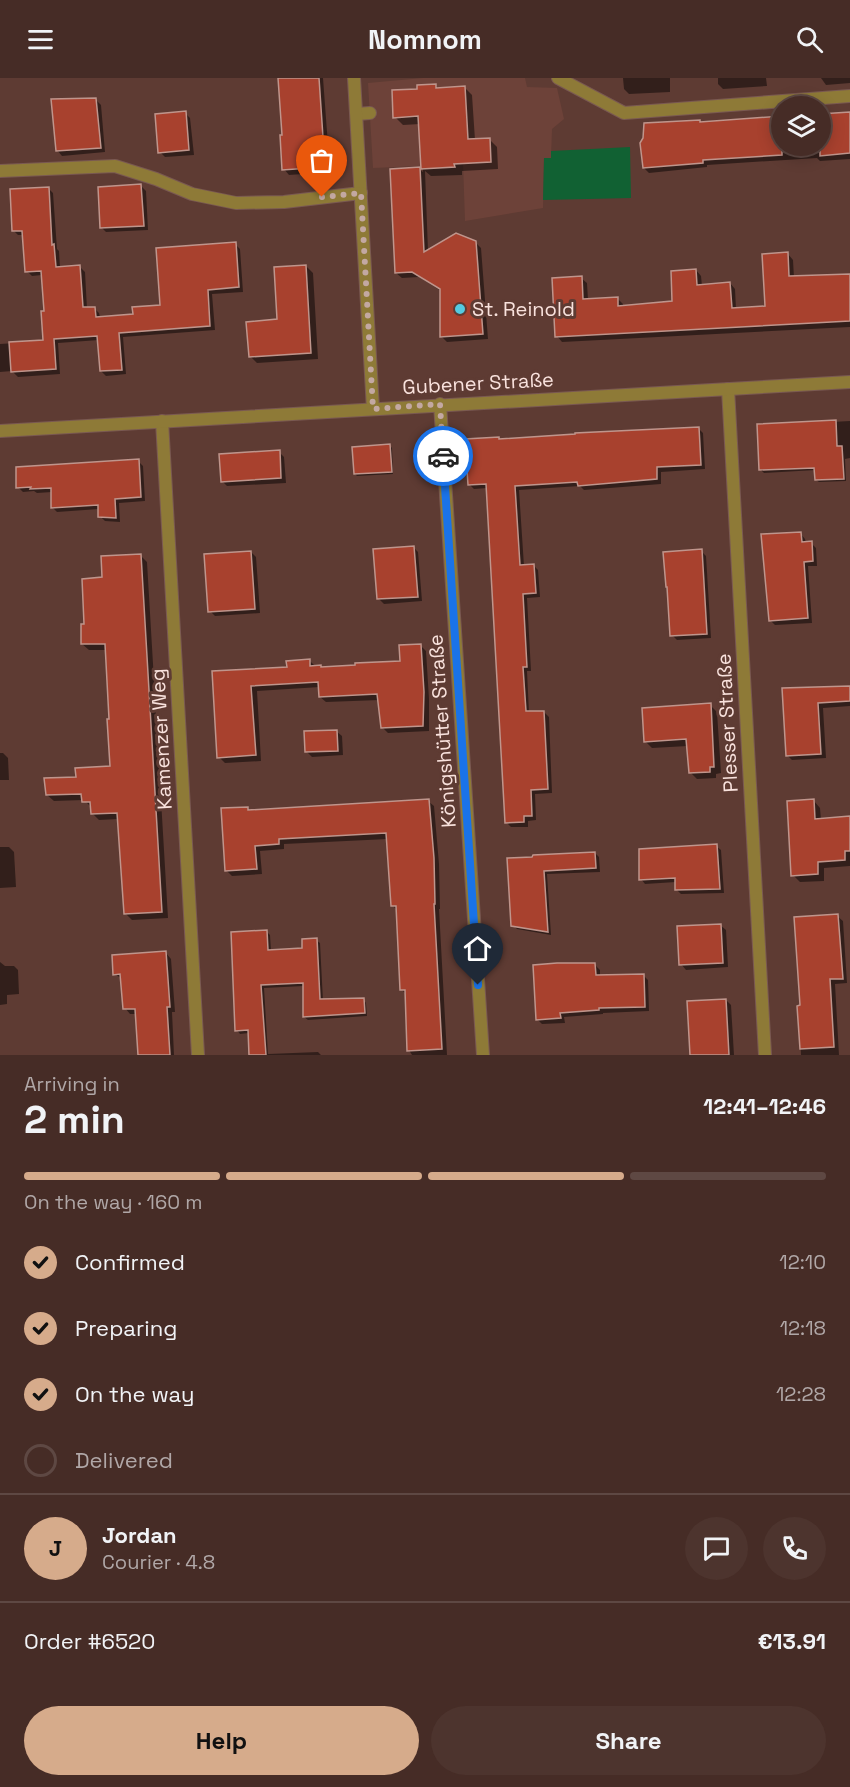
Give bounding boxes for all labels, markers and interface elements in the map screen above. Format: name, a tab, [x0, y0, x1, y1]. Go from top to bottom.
text: Nomnom	[368, 22, 482, 57]
icon: menu	[24, 23, 57, 56]
icon: search	[793, 23, 826, 56]
map controls	[771, 96, 831, 156]
button: layers	[771, 96, 831, 156]
pin	[296, 135, 347, 197]
icon: bag	[305, 144, 338, 177]
place label: St. Reinold	[472, 296, 575, 322]
marker: St. Reinold	[453, 302, 467, 316]
street label: Gubener Straße	[402, 366, 554, 400]
courier	[413, 426, 473, 486]
icon: car	[427, 440, 460, 473]
street label: Königshütter Straße	[422, 633, 462, 829]
street label: Plesser Straße	[710, 653, 744, 793]
street label: Kamenzer Weg	[144, 668, 178, 810]
pin	[452, 923, 503, 985]
icon: home	[461, 932, 494, 965]
text: Arriving in	[24, 1071, 120, 1097]
text: 12:41–12:46	[703, 1092, 826, 1120]
text: 2 min	[24, 1095, 125, 1144]
text: On the way · 160 m	[24, 1189, 202, 1215]
icon: check	[24, 1246, 57, 1279]
text: Confirmed	[75, 1248, 185, 1276]
text: 12:10	[779, 1249, 826, 1275]
icon: check	[24, 1312, 57, 1345]
text: Preparing	[75, 1314, 177, 1342]
text: 12:18	[780, 1315, 826, 1341]
icon: check	[24, 1378, 57, 1411]
text: On the way	[75, 1380, 194, 1408]
text: 12:28	[776, 1381, 826, 1407]
text: Delivered	[75, 1446, 173, 1474]
button: chat	[685, 1517, 748, 1580]
button: phone	[763, 1517, 826, 1580]
text: Jordan	[102, 1521, 177, 1549]
text: J	[49, 1534, 62, 1562]
text: Courier · 4.8	[102, 1549, 215, 1575]
text: Order #6520	[24, 1627, 155, 1655]
text: €13.91	[758, 1627, 826, 1655]
button: Help	[24, 1706, 419, 1775]
button: Share	[431, 1706, 826, 1775]

